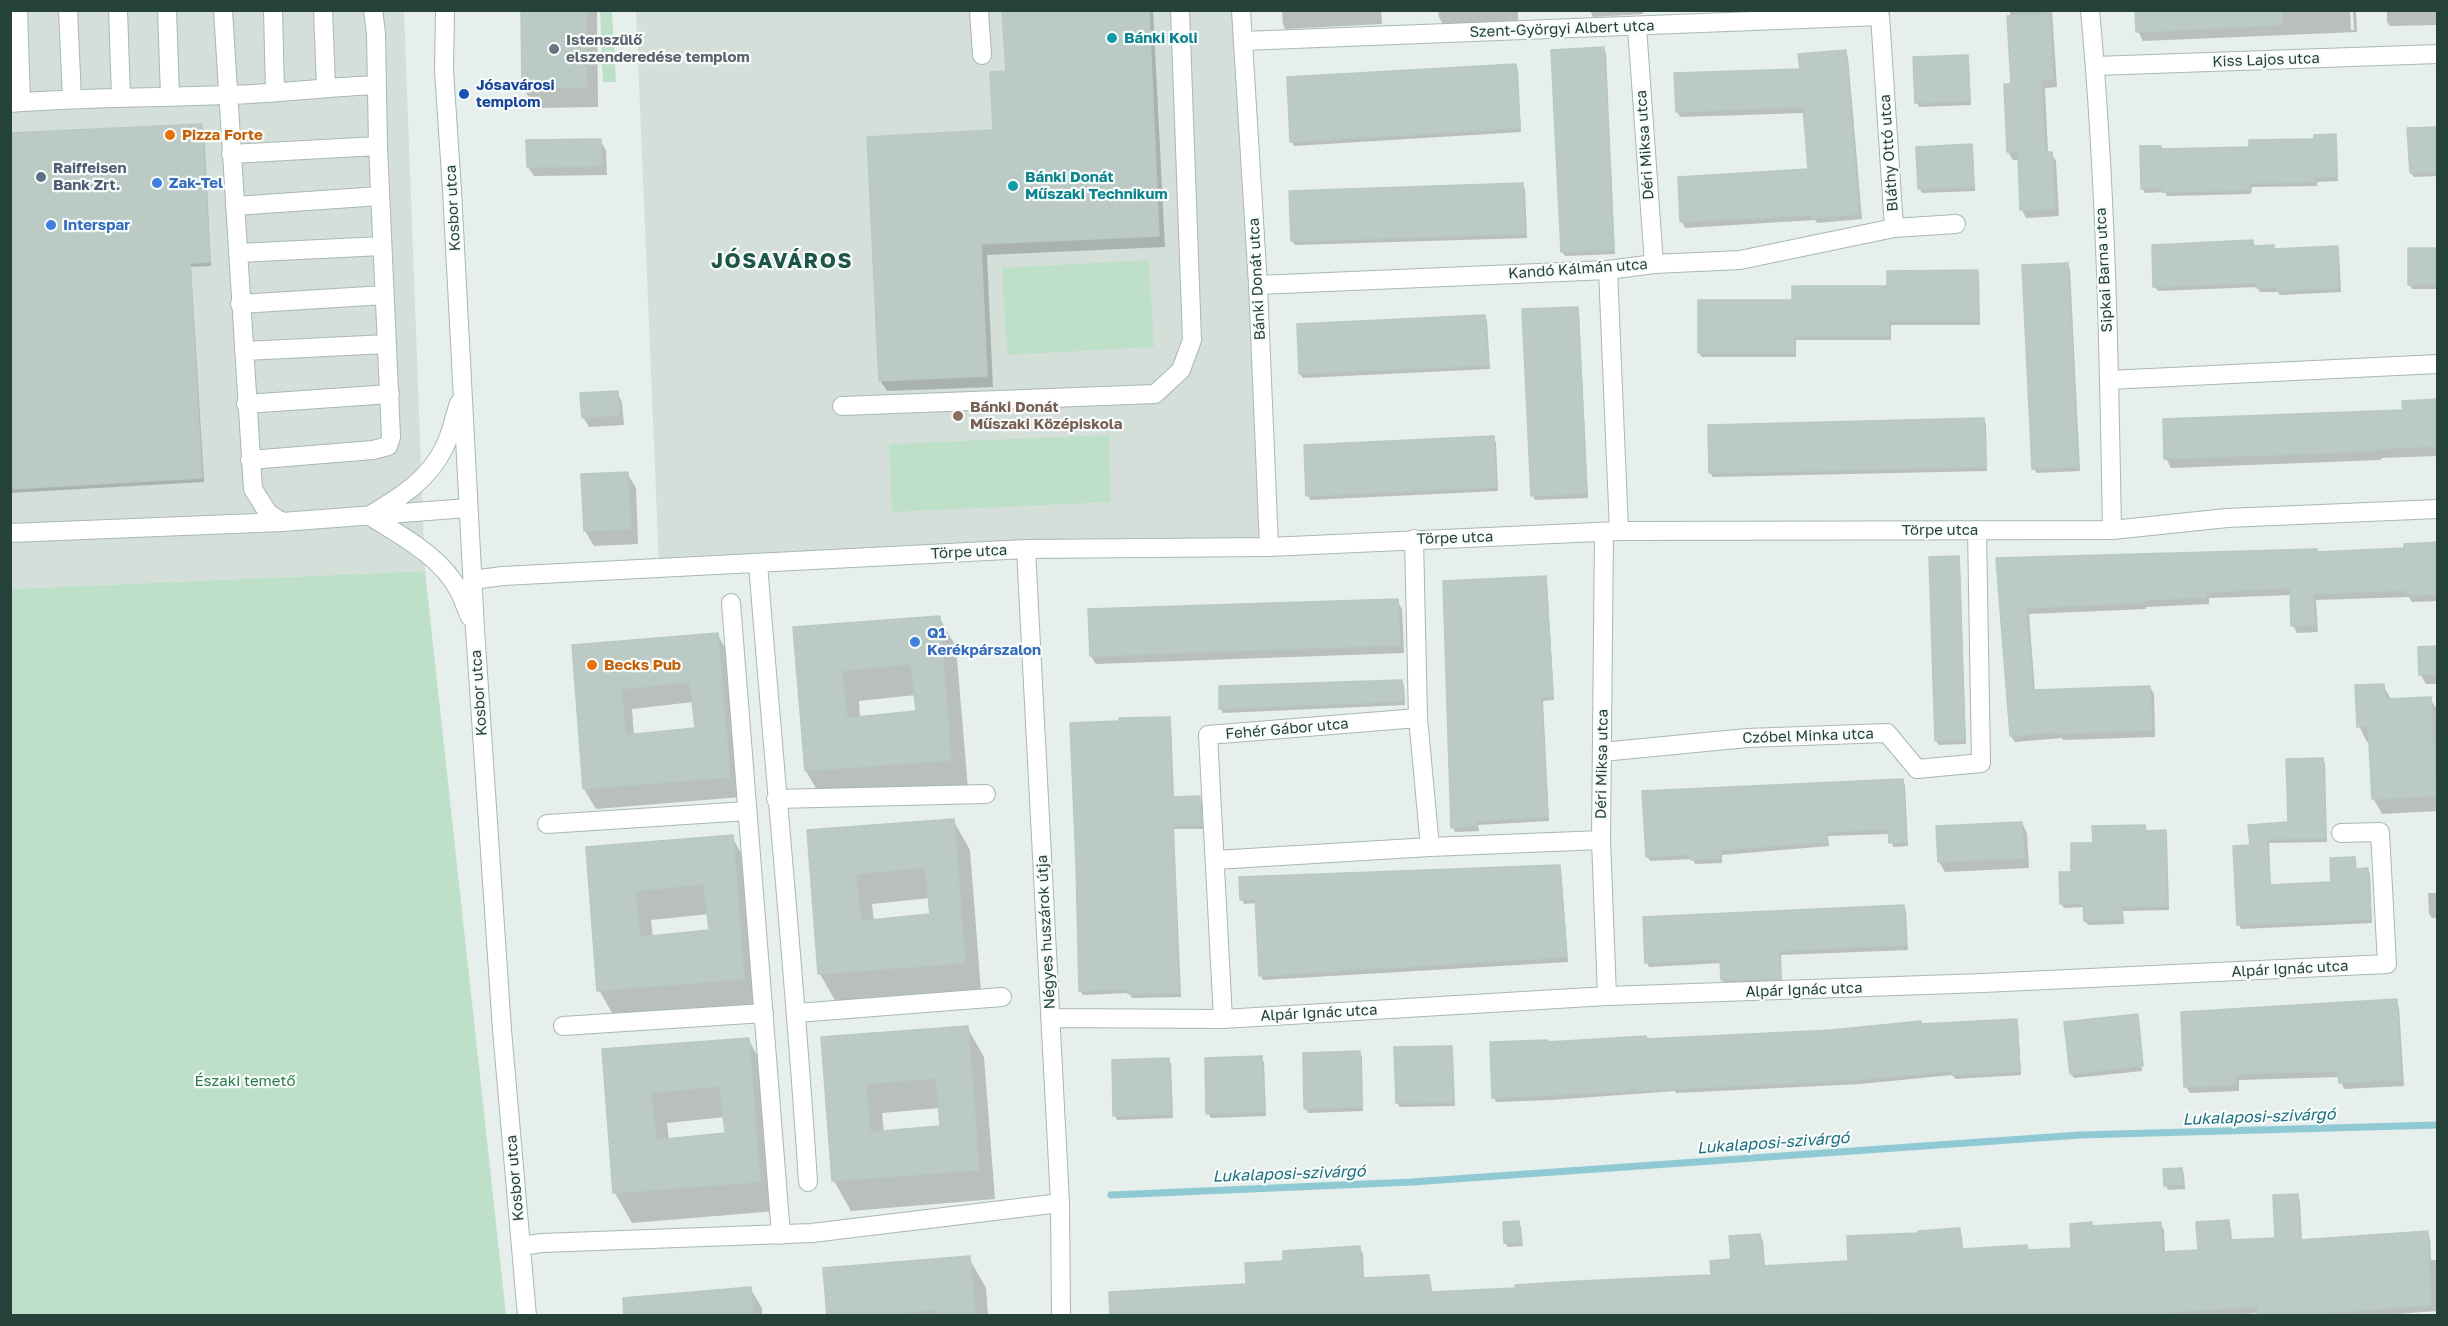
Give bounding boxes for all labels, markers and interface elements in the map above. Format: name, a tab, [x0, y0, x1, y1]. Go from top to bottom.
street label: Szent-Györgyi Albert utca	[1469, 17, 1655, 41]
place label: Bánki Koli	[1124, 29, 1198, 47]
place label: Istenszülő elszenderedése templom	[566, 31, 750, 66]
marker: Bánki Koli	[1105, 31, 1119, 45]
marker: Istenszülő elszenderedése templom	[547, 42, 561, 56]
street label: Kiss Lajos utca	[2212, 49, 2320, 71]
place label: Jósavárosi templom	[476, 76, 555, 111]
marker: Jósavárosi templom	[457, 87, 471, 101]
street label: Déri Miksa utca	[1632, 89, 1658, 201]
street label: Bláthy Ottó utca	[1876, 94, 1902, 212]
place label: Pizza Forte	[182, 126, 263, 144]
marker: Pizza Forte	[163, 128, 177, 142]
place label: Raiffeisen Bank Zrt.	[53, 159, 126, 194]
street label: Kosbor utca	[442, 164, 464, 252]
place label: Bánki Donát Műszaki Technikum	[1025, 168, 1168, 203]
marker: Raiffeisen Bank Zrt.	[34, 170, 48, 184]
place label: Zak-Tel	[169, 174, 223, 192]
marker: Zak-Tel	[150, 176, 164, 190]
marker: Bánki Donát Műszaki Technikum	[1006, 179, 1020, 193]
street label: Sipkai Barna utca	[2092, 207, 2116, 333]
place label: Interspar	[63, 216, 130, 234]
street label: Bánki Donát utca	[1245, 217, 1269, 341]
marker: Interspar	[44, 218, 58, 232]
district label: JÓSAVÁROS	[711, 248, 853, 274]
street label: Kandó Kálmán utca	[1508, 255, 1648, 283]
place label: Bánki Donát Műszaki Középiskola	[970, 398, 1122, 433]
marker: Bánki Donát Műszaki Középiskola	[951, 409, 965, 423]
street label: Törpe utca	[1902, 521, 1978, 539]
street label: Törpe utca	[1416, 528, 1494, 548]
street label: Törpe utca	[930, 541, 1008, 563]
place label: Q1 Kerékpárszalon	[927, 624, 1041, 659]
marker: Q1 Kerékpárszalon	[908, 635, 922, 649]
street label: Kosbor utca	[467, 649, 491, 737]
place label: Becks Pub	[604, 656, 681, 674]
marker: Becks Pub	[585, 658, 599, 672]
street label: Déri Miksa utca	[1592, 709, 1612, 819]
street label: Fehér Gábor utca	[1225, 715, 1349, 743]
street label: Czóbel Minka utca	[1742, 725, 1874, 747]
street label: Négyes huszárok útja	[1033, 854, 1059, 1010]
street label: Alpár Ignác utca	[2231, 957, 2349, 981]
street label: Alpár Ignác utca	[1745, 979, 1863, 1001]
street label: Alpár Ignác utca	[1260, 1001, 1378, 1025]
park label: Északi temető	[194, 1072, 296, 1090]
water label: Lukalaposi-szivárgó	[2182, 1105, 2336, 1129]
water label: Lukalaposi-szivárgó	[1696, 1128, 1850, 1158]
street label: Kosbor utca	[502, 1134, 528, 1222]
water label: Lukalaposi-szivárgó	[1212, 1162, 1366, 1186]

